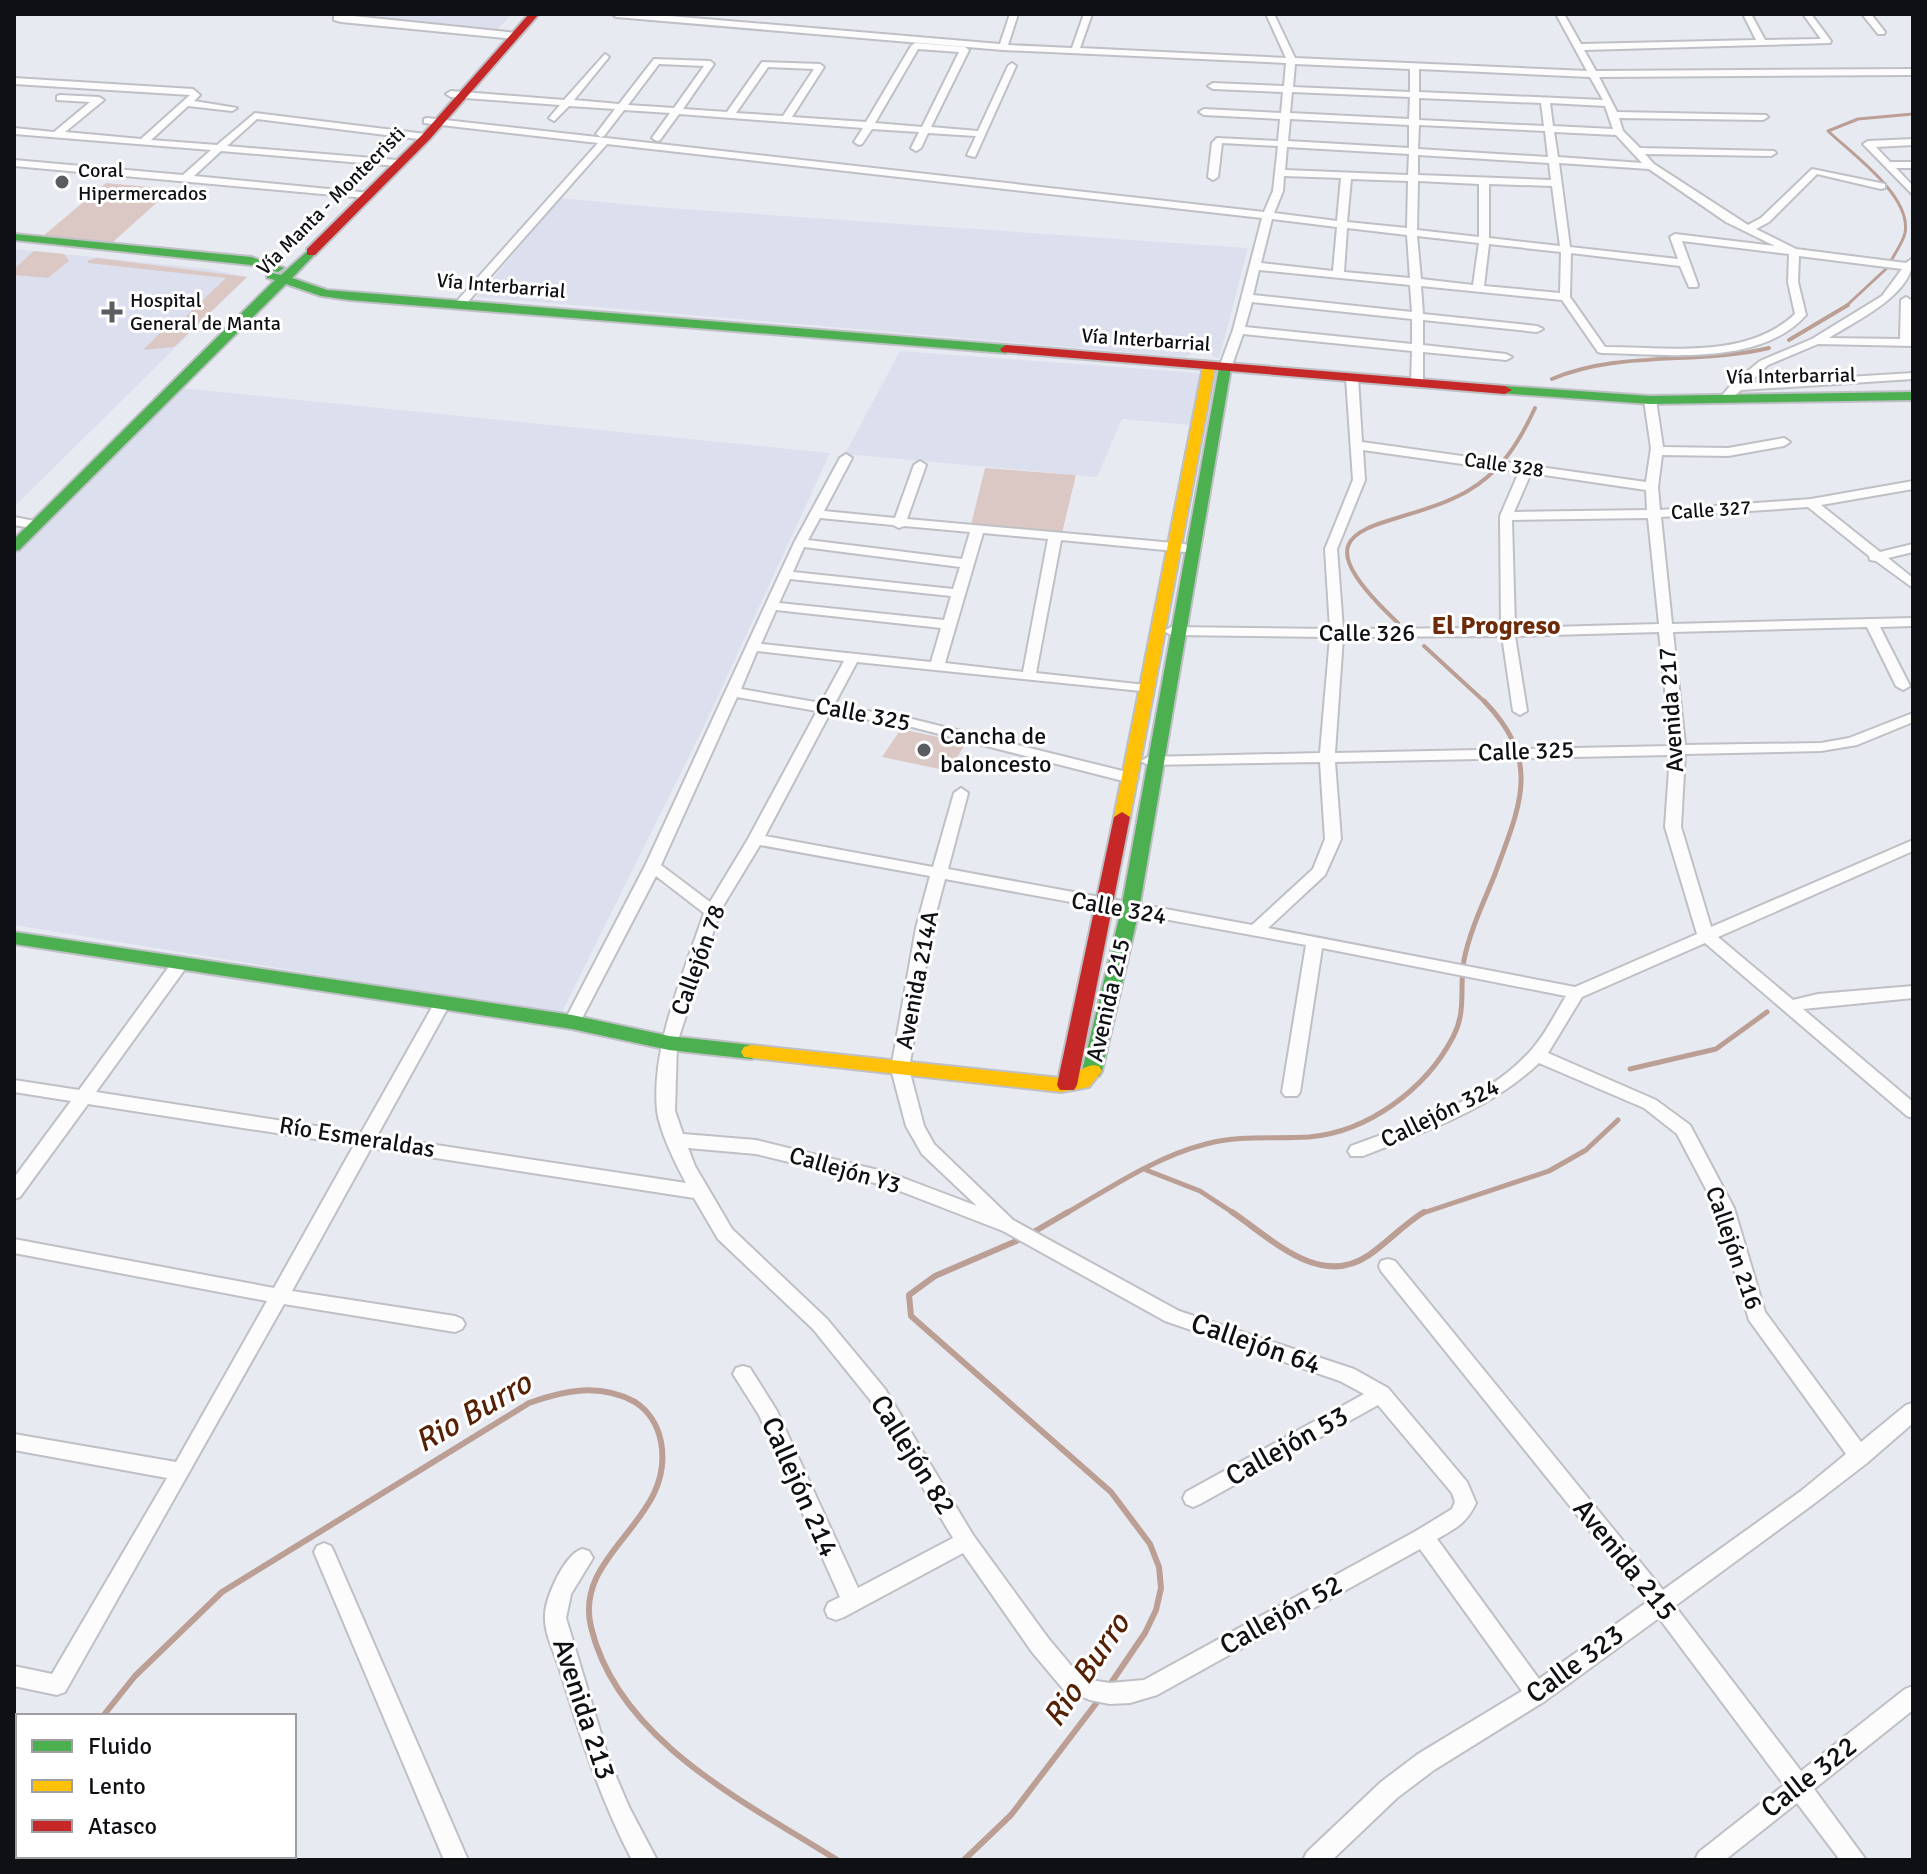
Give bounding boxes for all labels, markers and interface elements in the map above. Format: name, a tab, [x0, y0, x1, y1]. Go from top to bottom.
street label: Vía Manta - Montecristi	[252, 122, 410, 280]
place label: Coral Hipermercados	[78, 158, 207, 206]
marker: Coral Hipermercados	[53, 173, 71, 191]
street label: Vía Interbarrial	[435, 268, 567, 304]
place label: Hospital General de Manta	[130, 288, 281, 336]
marker: Hospital General de Manta	[101, 301, 123, 323]
street label: Vía Interbarrial	[1080, 323, 1212, 357]
street label: Vía Interbarrial	[1726, 362, 1856, 390]
street label: Calle 328	[1463, 447, 1545, 483]
street label: Calle 327	[1670, 495, 1752, 525]
district label: El Progreso	[1431, 610, 1561, 642]
street label: Calle 326	[1319, 618, 1415, 648]
street label: Avenida 217	[1652, 646, 1690, 774]
street label: Calle 325	[813, 690, 913, 738]
place label: Cancha de baloncesto	[940, 721, 1052, 779]
street label: Calle 325	[1477, 734, 1575, 768]
marker: Cancha de baloncesto	[915, 741, 933, 759]
street label: Calle 324	[1069, 885, 1169, 931]
street label: Callejón 78	[664, 901, 732, 1019]
street label: Avenida 214A	[889, 908, 945, 1052]
street label: Avenida 215	[1079, 935, 1137, 1065]
street label: Callejón 324	[1376, 1071, 1504, 1155]
street label: Río Esmeraldas	[277, 1110, 437, 1164]
street label: Callejón Y3	[786, 1140, 904, 1200]
street label: Callejón 216	[1699, 1182, 1769, 1314]
street label: Callejón 64	[1187, 1306, 1325, 1382]
water label: Rio Burro	[408, 1362, 539, 1461]
street label: Callejón 82	[863, 1389, 963, 1521]
street label: Callejón 53	[1220, 1398, 1354, 1494]
street label: Callejón 214	[754, 1412, 846, 1562]
street label: Avenida 215	[1566, 1492, 1684, 1628]
street label: Callejón 52	[1214, 1567, 1348, 1663]
water label: Rio Burro	[1034, 1605, 1139, 1734]
street label: Calle 323	[1520, 1617, 1630, 1711]
street label: Avenida 213	[545, 1634, 623, 1784]
legend	[16, 1714, 296, 1858]
street label: Calle 322	[1754, 1729, 1864, 1825]
text: Fluido	[88, 1731, 152, 1761]
text: Lento	[88, 1771, 146, 1801]
text: Atasco	[88, 1811, 157, 1841]

